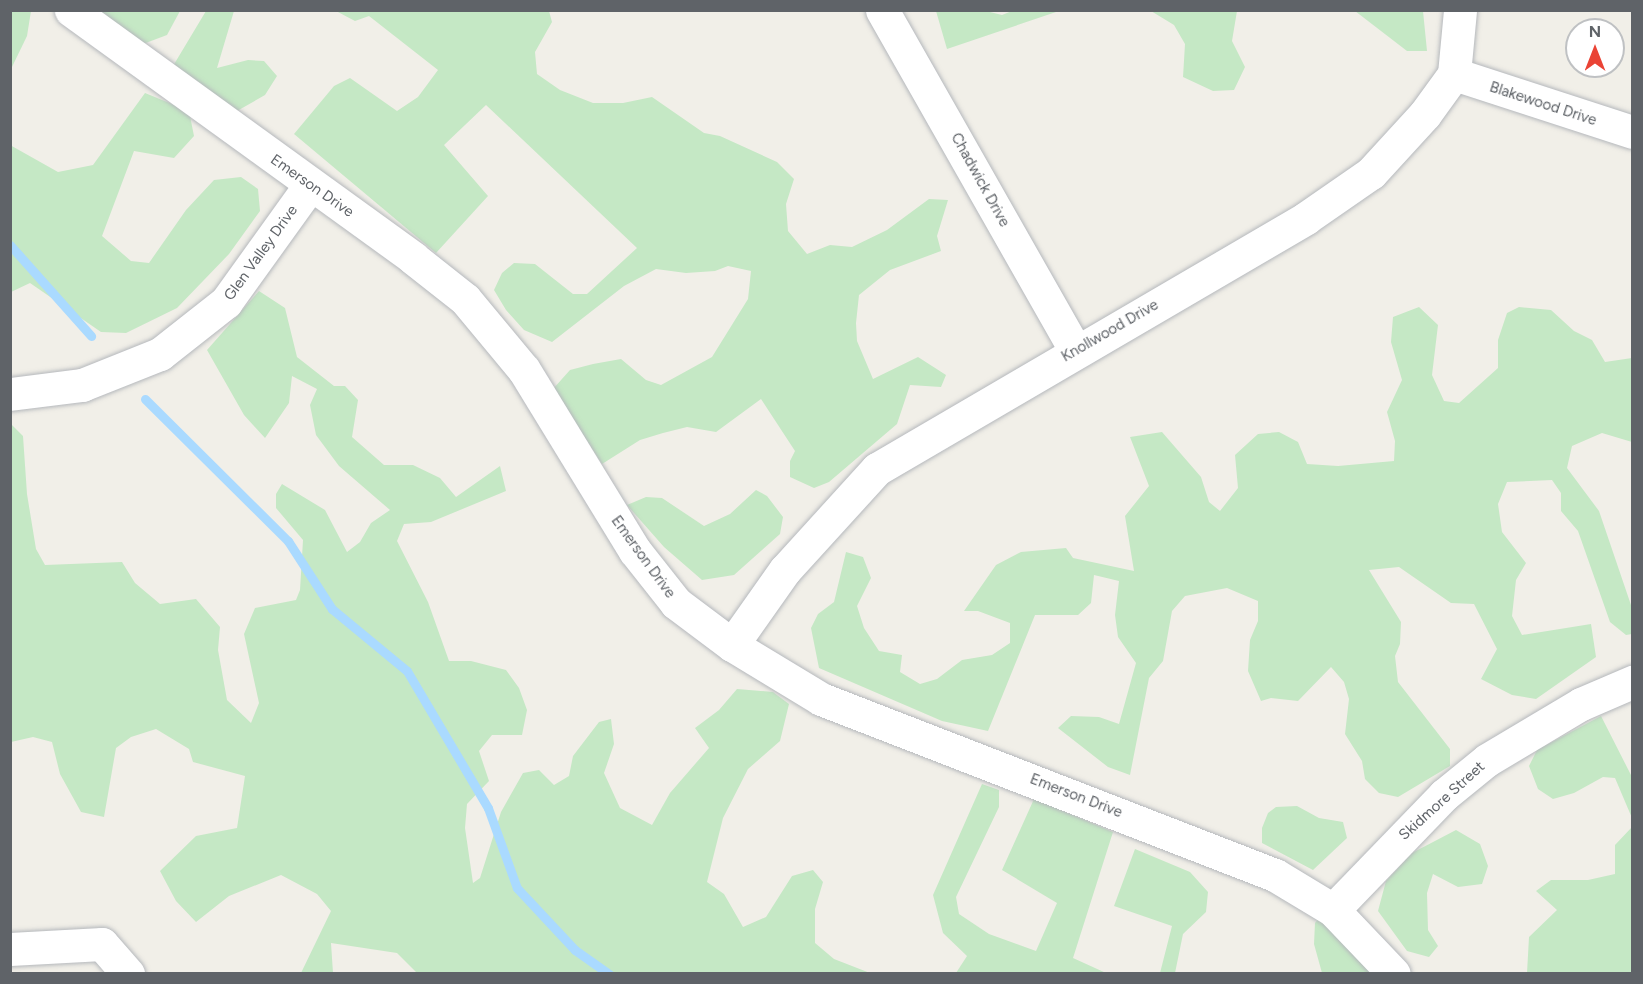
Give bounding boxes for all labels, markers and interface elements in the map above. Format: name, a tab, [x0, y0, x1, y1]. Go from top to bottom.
north arrow	[1565, 18, 1625, 78]
text: N	[1589, 22, 1601, 41]
street label: Blakewood Drive	[1487, 78, 1599, 130]
street label: Chadwick Drive	[947, 130, 1013, 230]
street label: Emerson Drive	[267, 151, 357, 221]
street label: Glen Valley Drive	[220, 202, 302, 304]
street label: Knollwood Drive	[1058, 296, 1162, 366]
street label: Emerson Drive	[607, 512, 679, 602]
street label: Skidmore Street	[1395, 758, 1489, 844]
street label: Emerson Drive	[1027, 770, 1125, 822]

